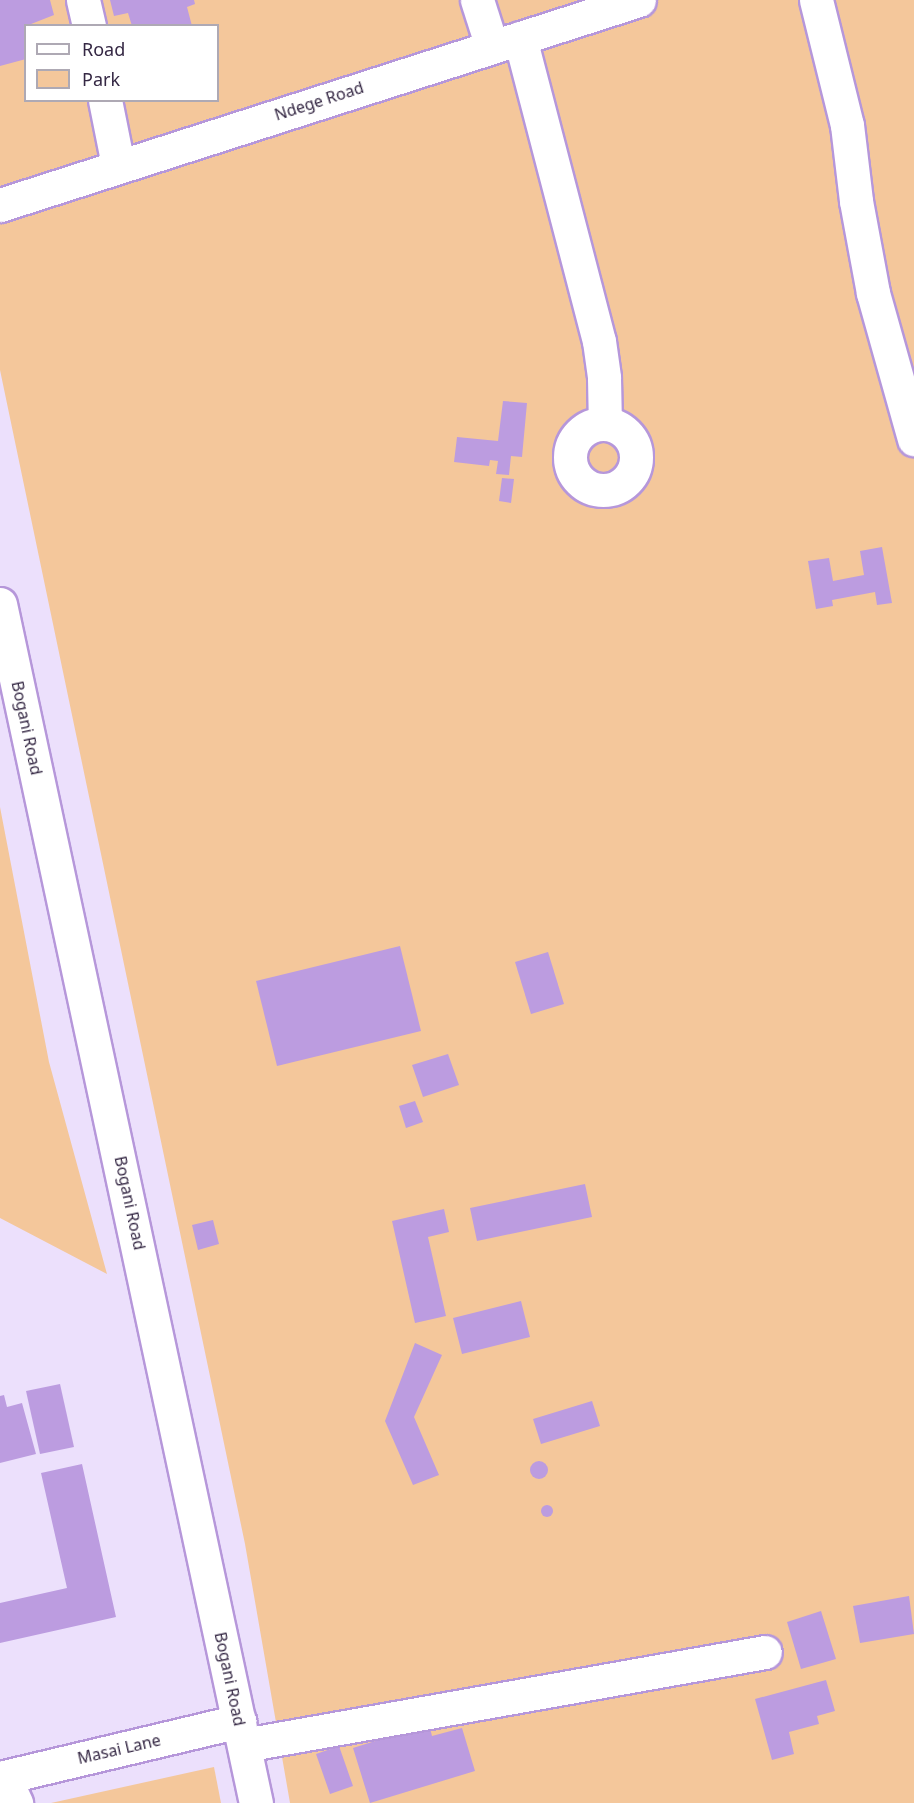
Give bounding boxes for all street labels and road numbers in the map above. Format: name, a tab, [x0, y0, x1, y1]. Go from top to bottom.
street label: Ndege Road	[272, 78, 366, 124]
street label: Bogani Road	[8, 679, 46, 777]
street label: Bogani Road	[111, 1154, 149, 1252]
street label: Bogani Road	[211, 1630, 249, 1728]
street label: Masai Lane	[76, 1730, 162, 1768]

